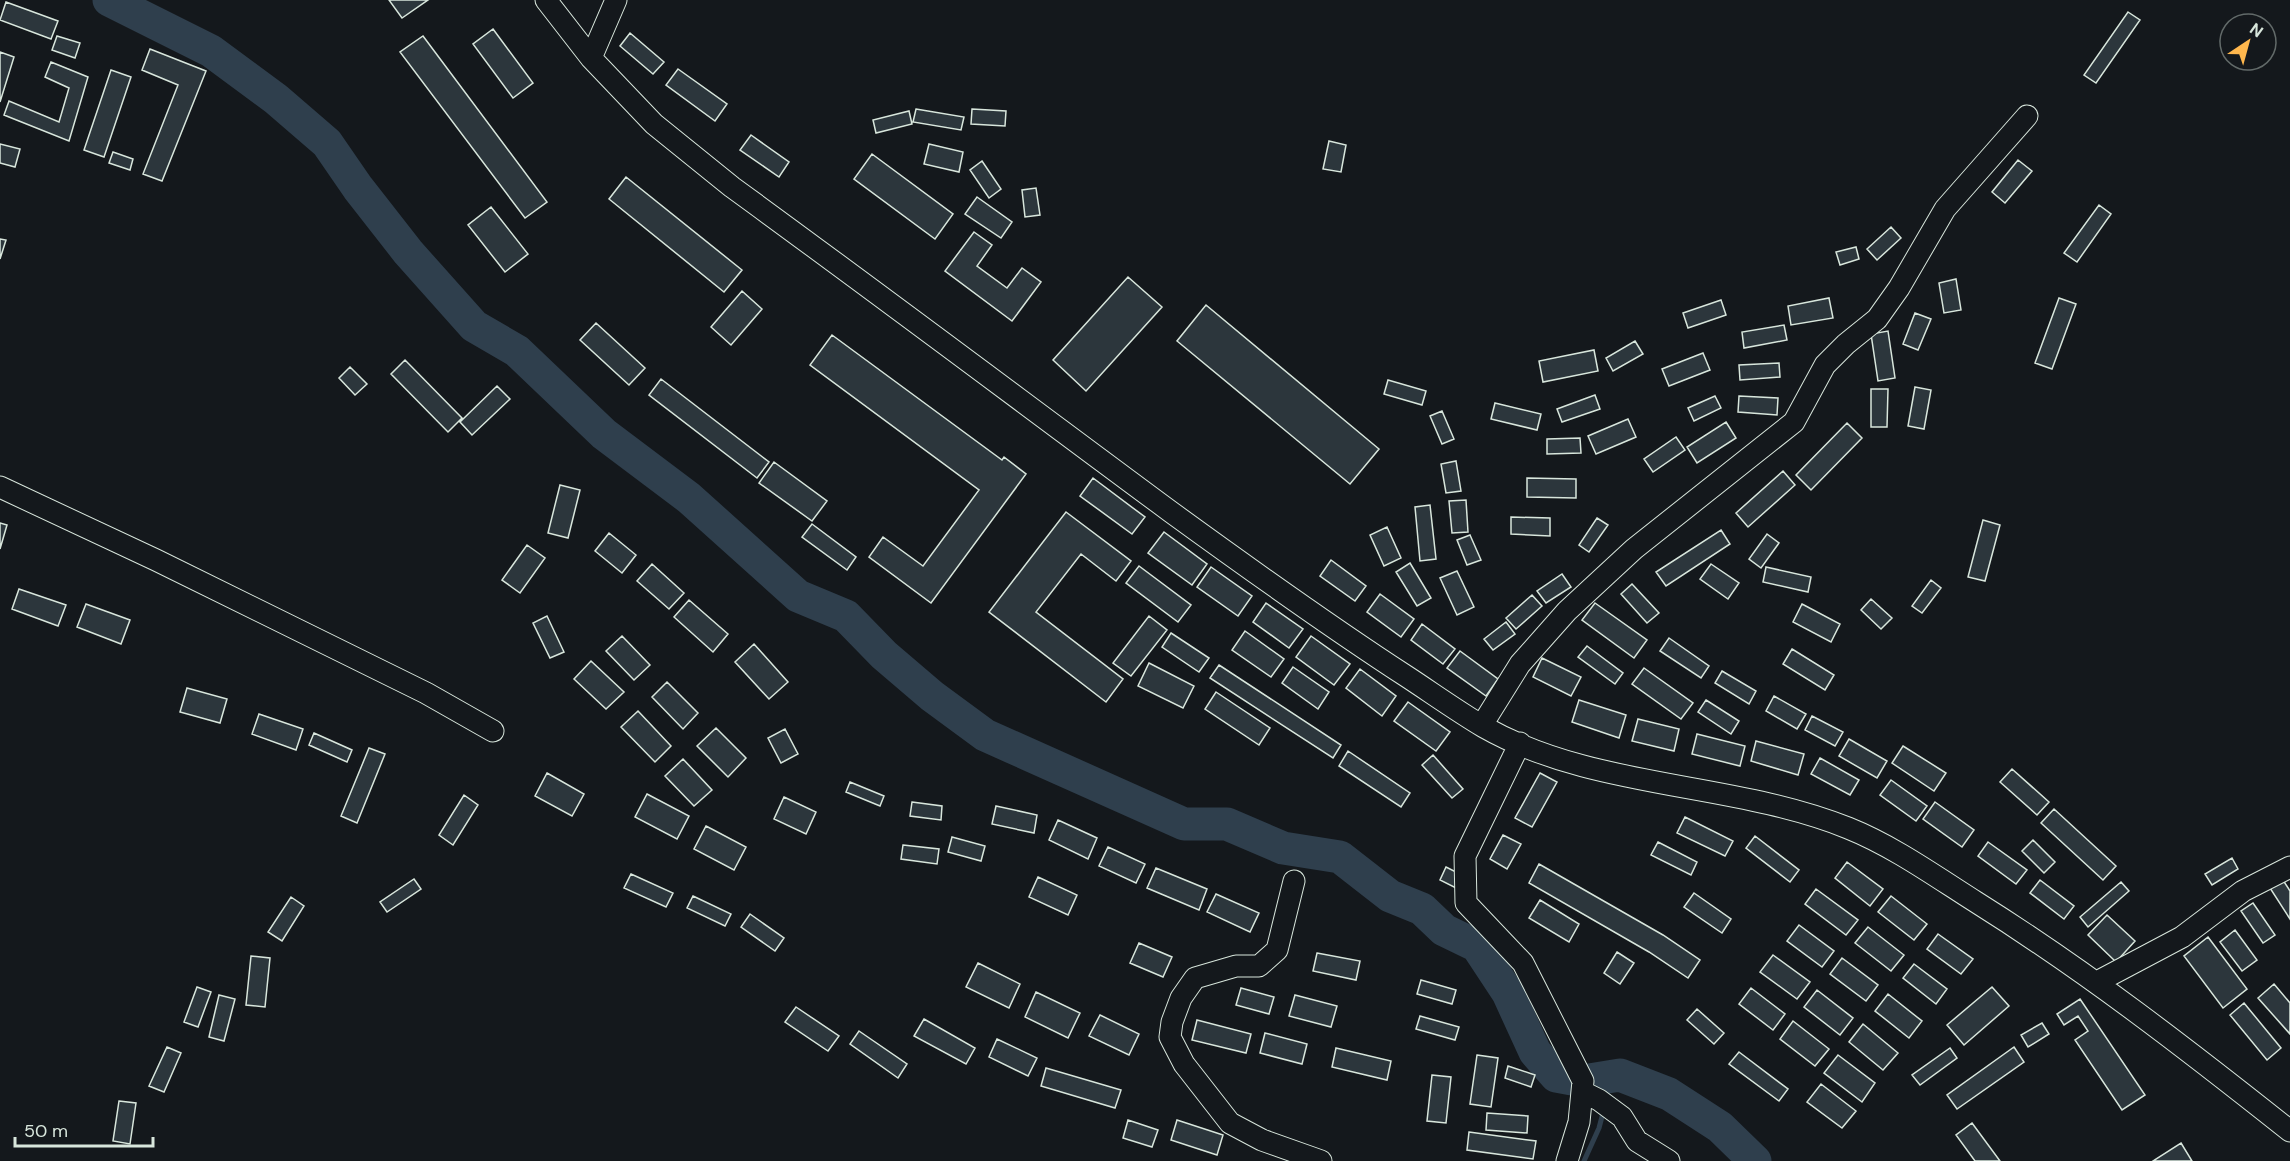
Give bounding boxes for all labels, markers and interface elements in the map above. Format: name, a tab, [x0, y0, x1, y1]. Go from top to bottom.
north arrow	[2218, 12, 2278, 72]
text: N	[2246, 18, 2267, 42]
scale bar	[15, 1110, 153, 1148]
text: 50 m	[24, 1119, 68, 1143]

